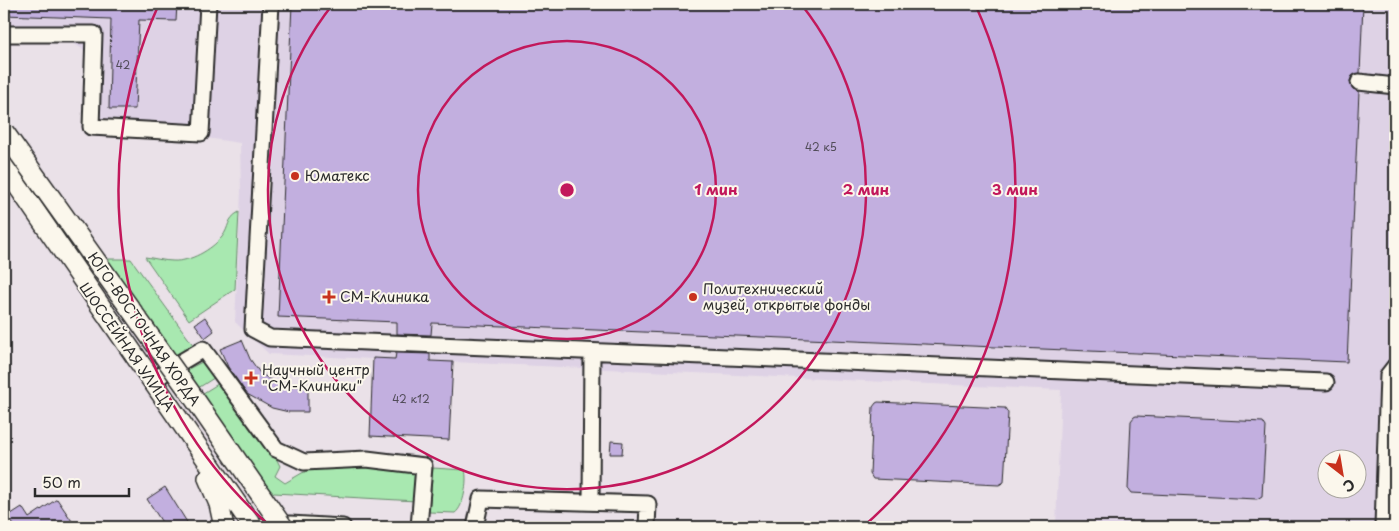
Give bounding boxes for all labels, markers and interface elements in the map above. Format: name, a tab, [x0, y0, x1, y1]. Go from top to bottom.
house number: 42	[116, 56, 131, 73]
house number: 42 к5	[805, 138, 837, 155]
place label: Юматекс	[305, 165, 370, 186]
marker: Юматекс	[289, 170, 301, 182]
text: 1 мин	[694, 177, 738, 200]
text: 2 мин	[843, 177, 890, 200]
text: 3 мин	[992, 177, 1038, 200]
centre of rings	[558, 181, 576, 199]
street label: ЮГО-ВОСТОЧНАЯ ХОРДА	[83, 247, 206, 410]
street label: ШОССЕЙНАЯ УЛИЦА	[75, 278, 180, 416]
place label: Политехнический музей, открытые фонды	[703, 278, 870, 315]
place label: СМ-Клиника	[340, 286, 429, 307]
marker: СМ-Клиника	[322, 290, 336, 304]
marker: Политехнический музей, открытые фонды	[687, 291, 699, 303]
place label: Научный центр "СМ-Клиники"	[262, 359, 370, 396]
marker: Научный центр "СМ-Клиники"	[244, 371, 258, 385]
house number: 42 к12	[392, 390, 430, 407]
north arrow	[1316, 448, 1366, 498]
scale bar	[35, 466, 129, 498]
text: 50 m	[42, 470, 81, 493]
text: С	[1339, 474, 1359, 497]

